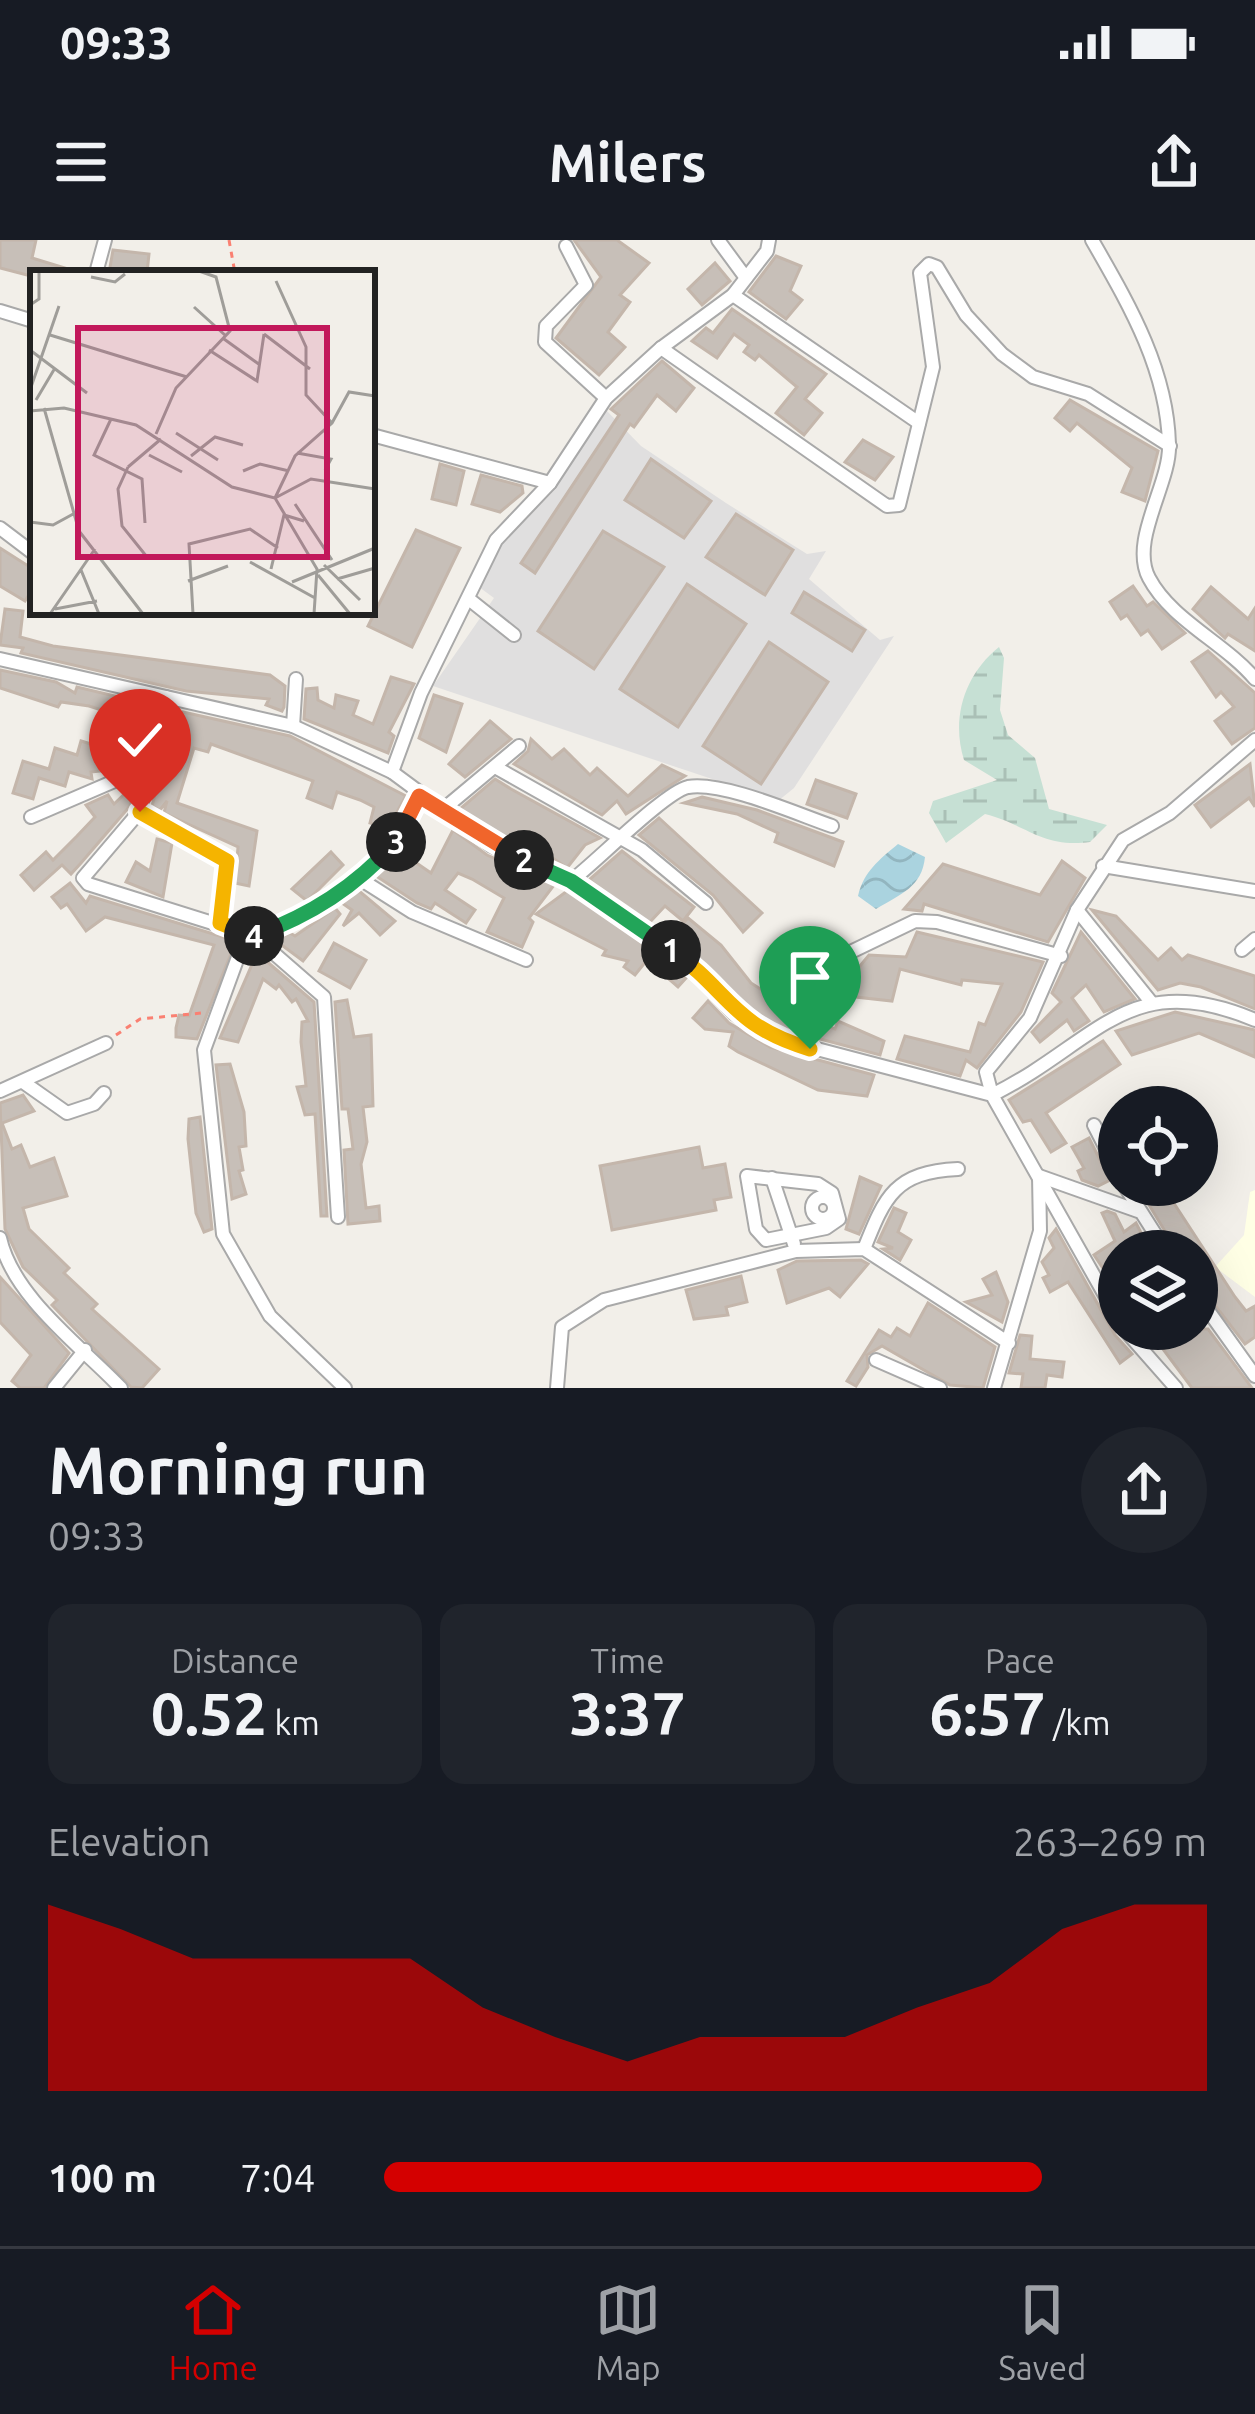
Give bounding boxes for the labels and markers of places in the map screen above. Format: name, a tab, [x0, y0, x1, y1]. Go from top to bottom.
pin	[89, 689, 191, 812]
pin: 3	[366, 812, 426, 872]
pin: 2	[494, 830, 554, 890]
pin: 4	[224, 906, 284, 966]
pin: 1	[641, 920, 701, 980]
pin	[759, 926, 861, 1049]

